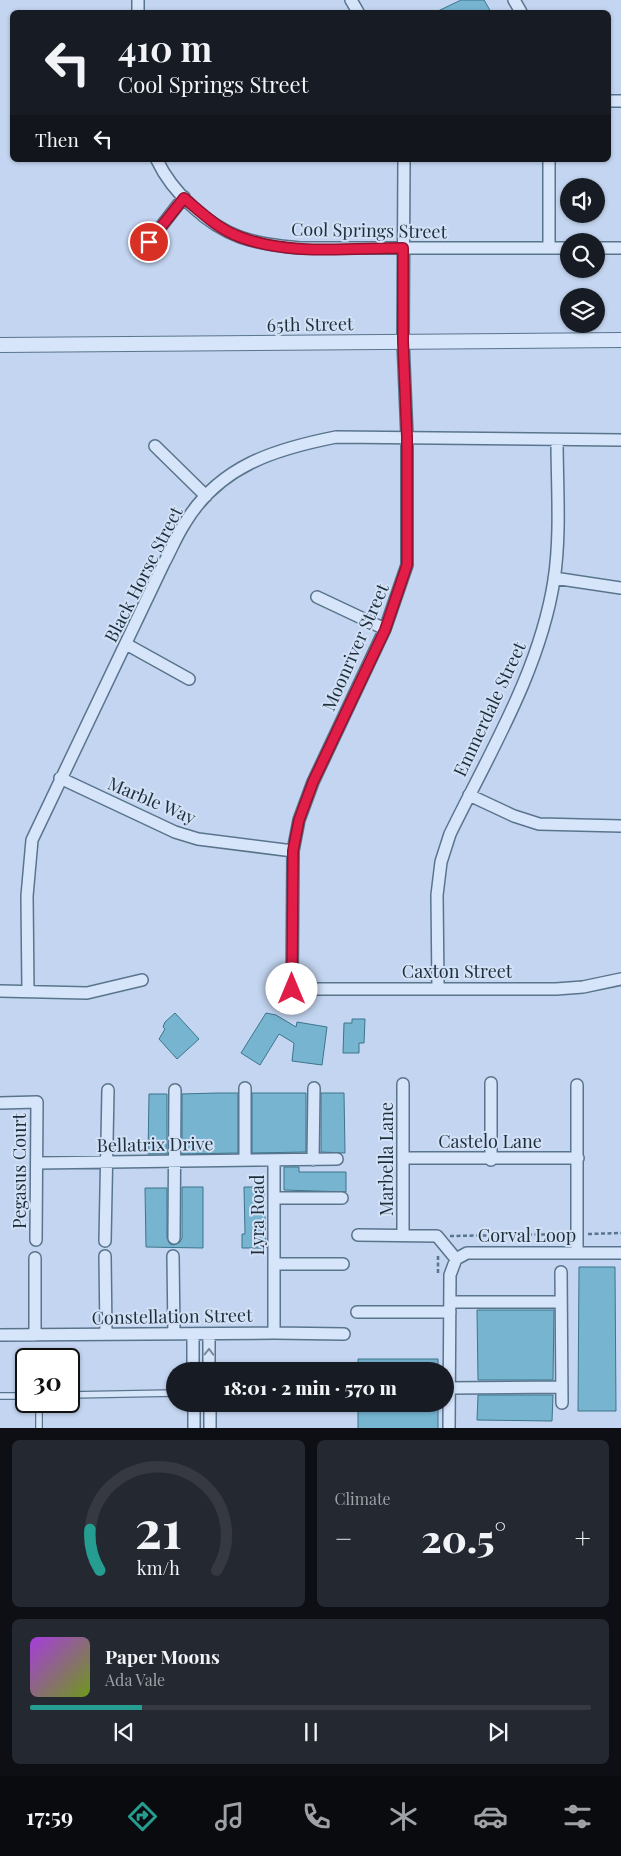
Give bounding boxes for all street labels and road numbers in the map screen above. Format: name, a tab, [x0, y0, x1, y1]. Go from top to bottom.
street label: Cool Springs Street	[291, 217, 448, 243]
street label: 65th Street	[267, 311, 354, 337]
street label: Black Horse Street	[98, 502, 188, 646]
street label: Moonriver Street	[316, 579, 394, 715]
street label: Emmerdale Street	[447, 637, 531, 780]
street label: Marble Way	[104, 771, 200, 829]
street label: Caxton Street	[402, 959, 513, 983]
street label: Marbella Lane	[374, 1102, 398, 1216]
street label: Pegasus Court	[7, 1112, 31, 1229]
street label: Castelo Lane	[438, 1129, 542, 1153]
street label: Bellatrix Drive	[96, 1131, 214, 1157]
street label: Lyra Road	[245, 1174, 269, 1255]
street label: Corval Loop	[478, 1223, 576, 1247]
street label: Constellation Street	[91, 1303, 253, 1329]

